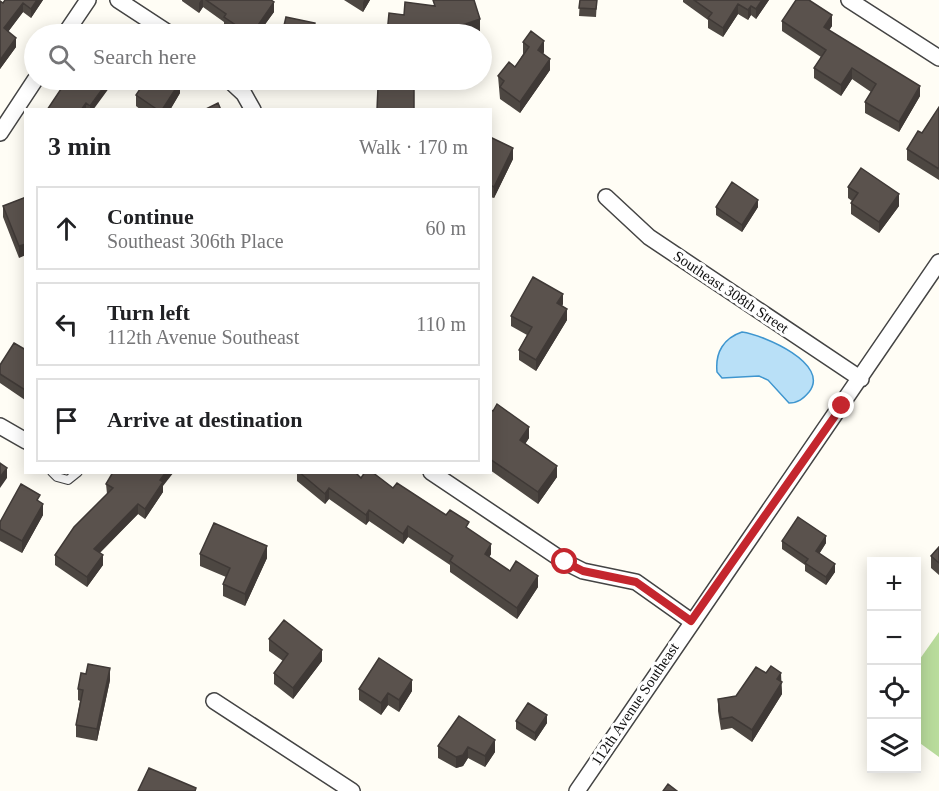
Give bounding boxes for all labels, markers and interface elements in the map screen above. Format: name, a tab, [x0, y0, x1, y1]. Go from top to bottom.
search box	[24, 24, 492, 90]
icon: search	[45, 41, 78, 74]
text: Search here	[93, 44, 196, 69]
text: 3 min	[48, 132, 111, 161]
text: Walk · 170 m	[359, 136, 468, 158]
text: Continue	[107, 204, 194, 229]
icon: ahead	[50, 212, 83, 245]
text: 60 m	[425, 217, 466, 239]
text: Southeast 306th Place	[107, 230, 284, 252]
street label: Southeast 308th Street	[671, 248, 792, 337]
text: Turn left	[107, 300, 190, 325]
icon: left	[50, 308, 83, 341]
text: 110 m	[416, 313, 466, 335]
text: 112th Avenue Southeast	[107, 326, 299, 348]
route end	[828, 392, 854, 418]
icon: arrive	[50, 404, 83, 437]
text: Arrive at destination	[107, 407, 303, 432]
route start	[551, 548, 577, 574]
map controls	[867, 557, 921, 773]
button: +	[867, 557, 921, 611]
button: −	[867, 611, 921, 665]
street label: 112th Avenue Southeast	[588, 639, 682, 768]
button: locate	[867, 665, 921, 719]
button: layers	[867, 719, 921, 773]

